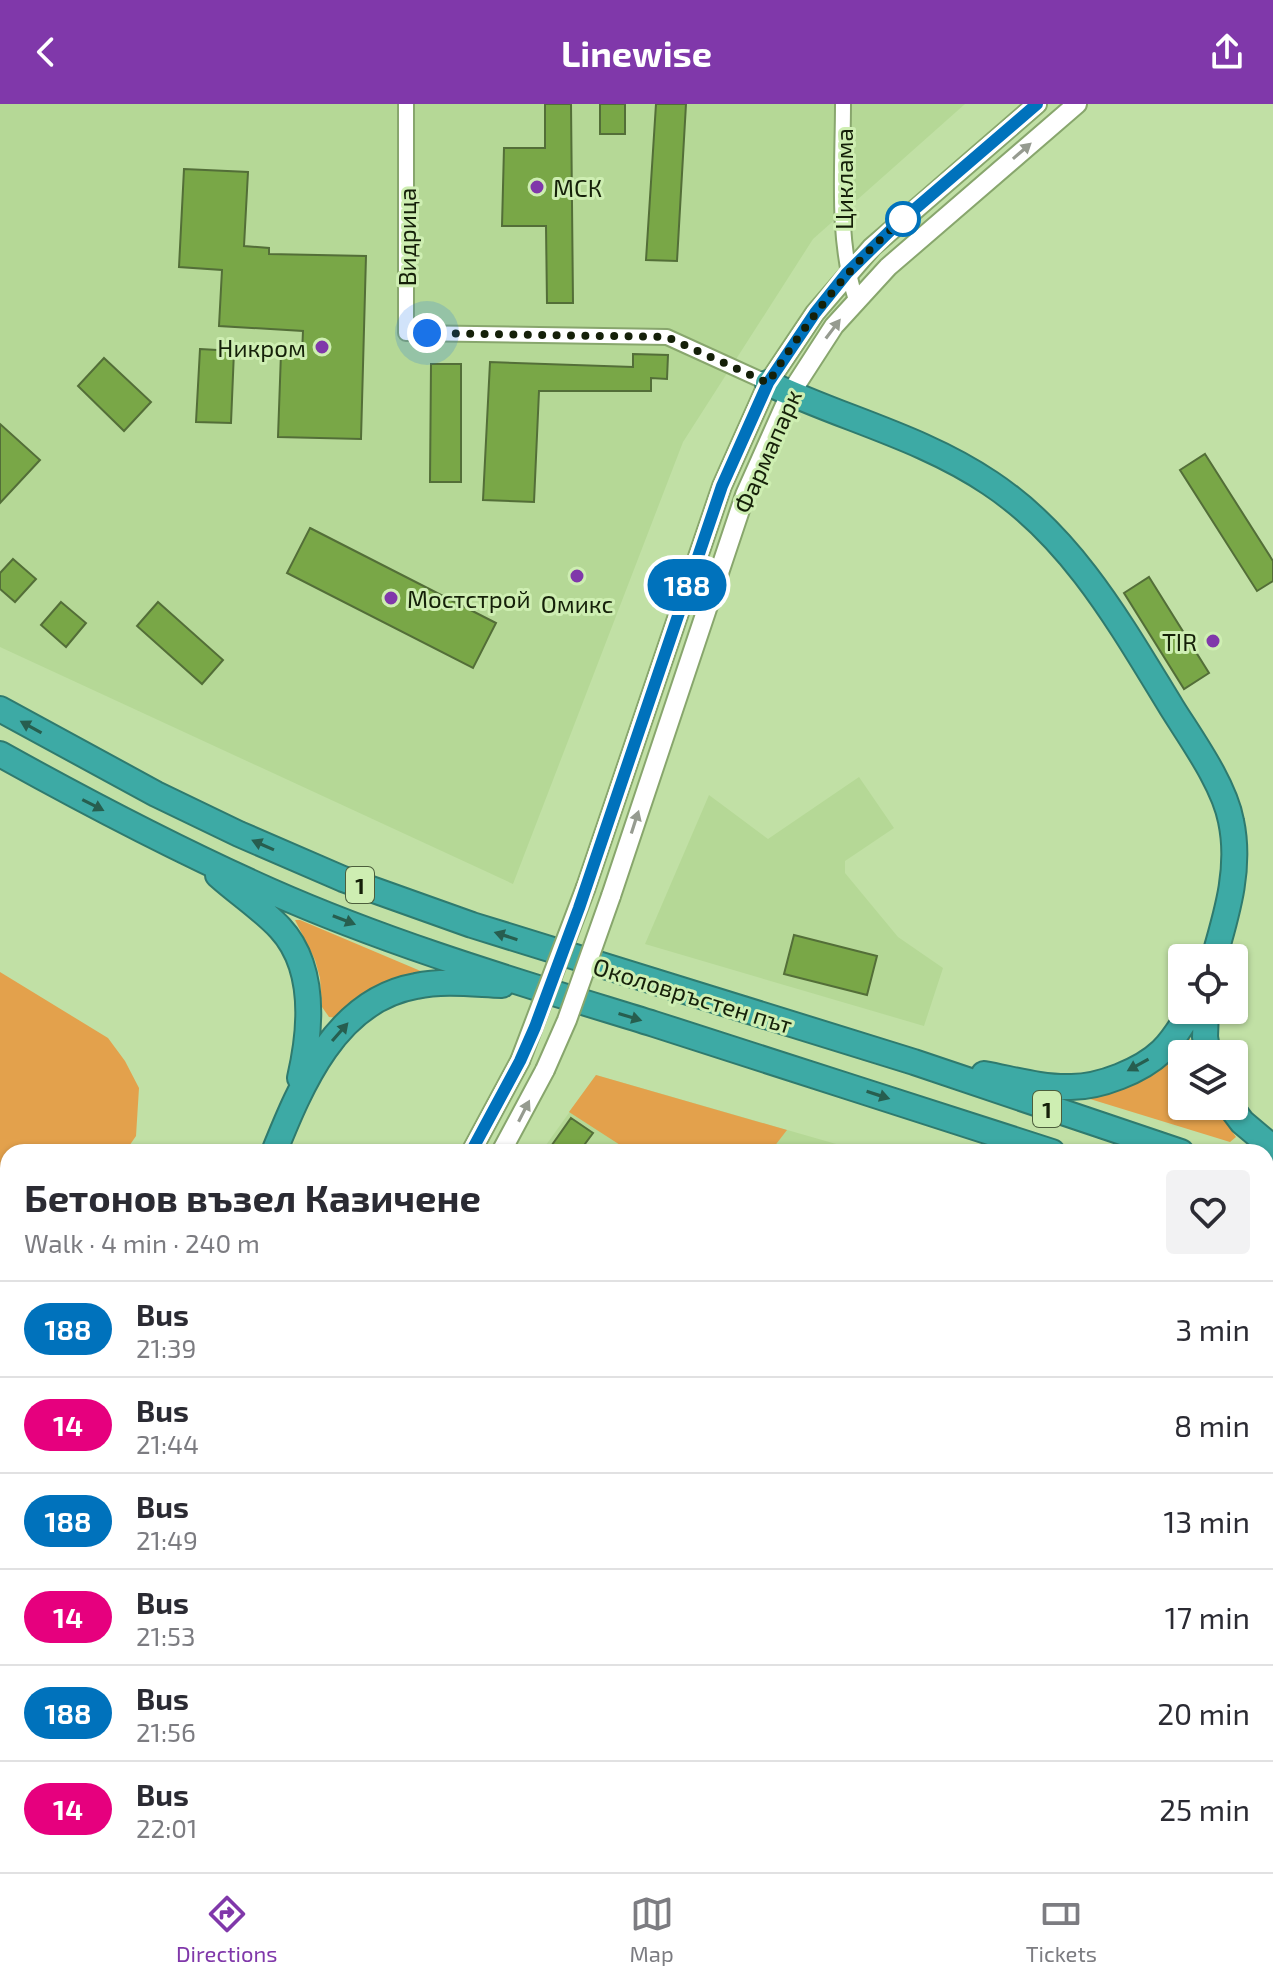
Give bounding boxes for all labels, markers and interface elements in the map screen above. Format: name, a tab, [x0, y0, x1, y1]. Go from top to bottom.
icon: back	[24, 30, 68, 74]
icon: share	[1205, 30, 1249, 74]
text: Linewise	[561, 31, 712, 74]
street label: Циклама	[829, 128, 858, 230]
one-way arrow	[1011, 143, 1031, 160]
place label: МСК	[553, 173, 602, 202]
marker: МСК	[528, 178, 546, 196]
street label: Видрица	[392, 188, 421, 286]
unlabelled marker	[886, 202, 920, 236]
your location	[407, 313, 447, 353]
one-way arrow	[824, 319, 840, 339]
place label: Никром	[217, 333, 306, 362]
marker: Никром	[313, 338, 331, 356]
street label: Фармапарк	[727, 385, 807, 517]
line badge: 188	[641, 559, 733, 611]
marker: Омикс	[568, 567, 586, 585]
text: 188	[664, 568, 710, 602]
place label: Мостстрой	[407, 584, 530, 613]
marker: Мостстрой	[382, 589, 400, 607]
place label: Омикс	[541, 589, 613, 618]
place label: TIR	[1162, 627, 1197, 656]
marker: TIR	[1204, 632, 1222, 650]
one-way arrow	[20, 720, 43, 734]
one-way arrow	[81, 798, 104, 811]
one-way arrow	[630, 809, 642, 833]
one-way arrow	[251, 838, 275, 851]
road number: 1	[346, 867, 374, 903]
one-way arrow	[332, 914, 356, 927]
one-way arrow	[494, 930, 518, 942]
map controls	[1168, 944, 1248, 1120]
button: locate	[1168, 944, 1248, 1024]
street label: Околовръстен път	[590, 951, 796, 1039]
one-way arrow	[618, 1011, 642, 1023]
one-way arrow	[331, 1022, 348, 1042]
button: layers	[1168, 1040, 1248, 1120]
one-way arrow	[1127, 1058, 1150, 1072]
one-way arrow	[866, 1090, 890, 1102]
road number: 1	[1033, 1091, 1061, 1127]
one-way arrow	[517, 1100, 531, 1123]
button: heart	[1166, 1170, 1250, 1254]
text: Бетонов възел Казичене	[24, 1174, 481, 1220]
text: Walk · 4 min · 240 m	[24, 1227, 260, 1258]
text: Bus	[136, 1296, 189, 1332]
text: 3 min	[1175, 1311, 1250, 1347]
text: 188	[45, 1312, 91, 1346]
text: 21:39	[136, 1332, 196, 1363]
text: Bus	[136, 1392, 189, 1428]
text: 8 min	[1174, 1407, 1250, 1443]
text: 14	[53, 1408, 83, 1442]
text: 21:44	[136, 1428, 199, 1459]
text: Bus	[136, 1488, 189, 1524]
text: 13 min	[1164, 1503, 1250, 1539]
text: 188	[45, 1504, 91, 1538]
text: 21:49	[136, 1524, 198, 1555]
text: Bus	[136, 1584, 189, 1620]
text: 17 min	[1165, 1599, 1250, 1635]
text: 14	[53, 1600, 83, 1634]
text: 21:53	[136, 1620, 196, 1651]
text: Bus	[136, 1680, 189, 1716]
text: 20 min	[1157, 1695, 1250, 1731]
text: 188	[45, 1696, 91, 1730]
text: 21:56	[136, 1716, 196, 1747]
text: Bus	[136, 1776, 189, 1812]
text: 25 min	[1159, 1791, 1250, 1827]
text: 14	[53, 1792, 83, 1826]
text: 22:01	[136, 1812, 197, 1843]
tab: Directions	[176, 1892, 277, 1966]
tab: Map	[630, 1892, 674, 1966]
tab: Tickets	[1026, 1892, 1097, 1966]

